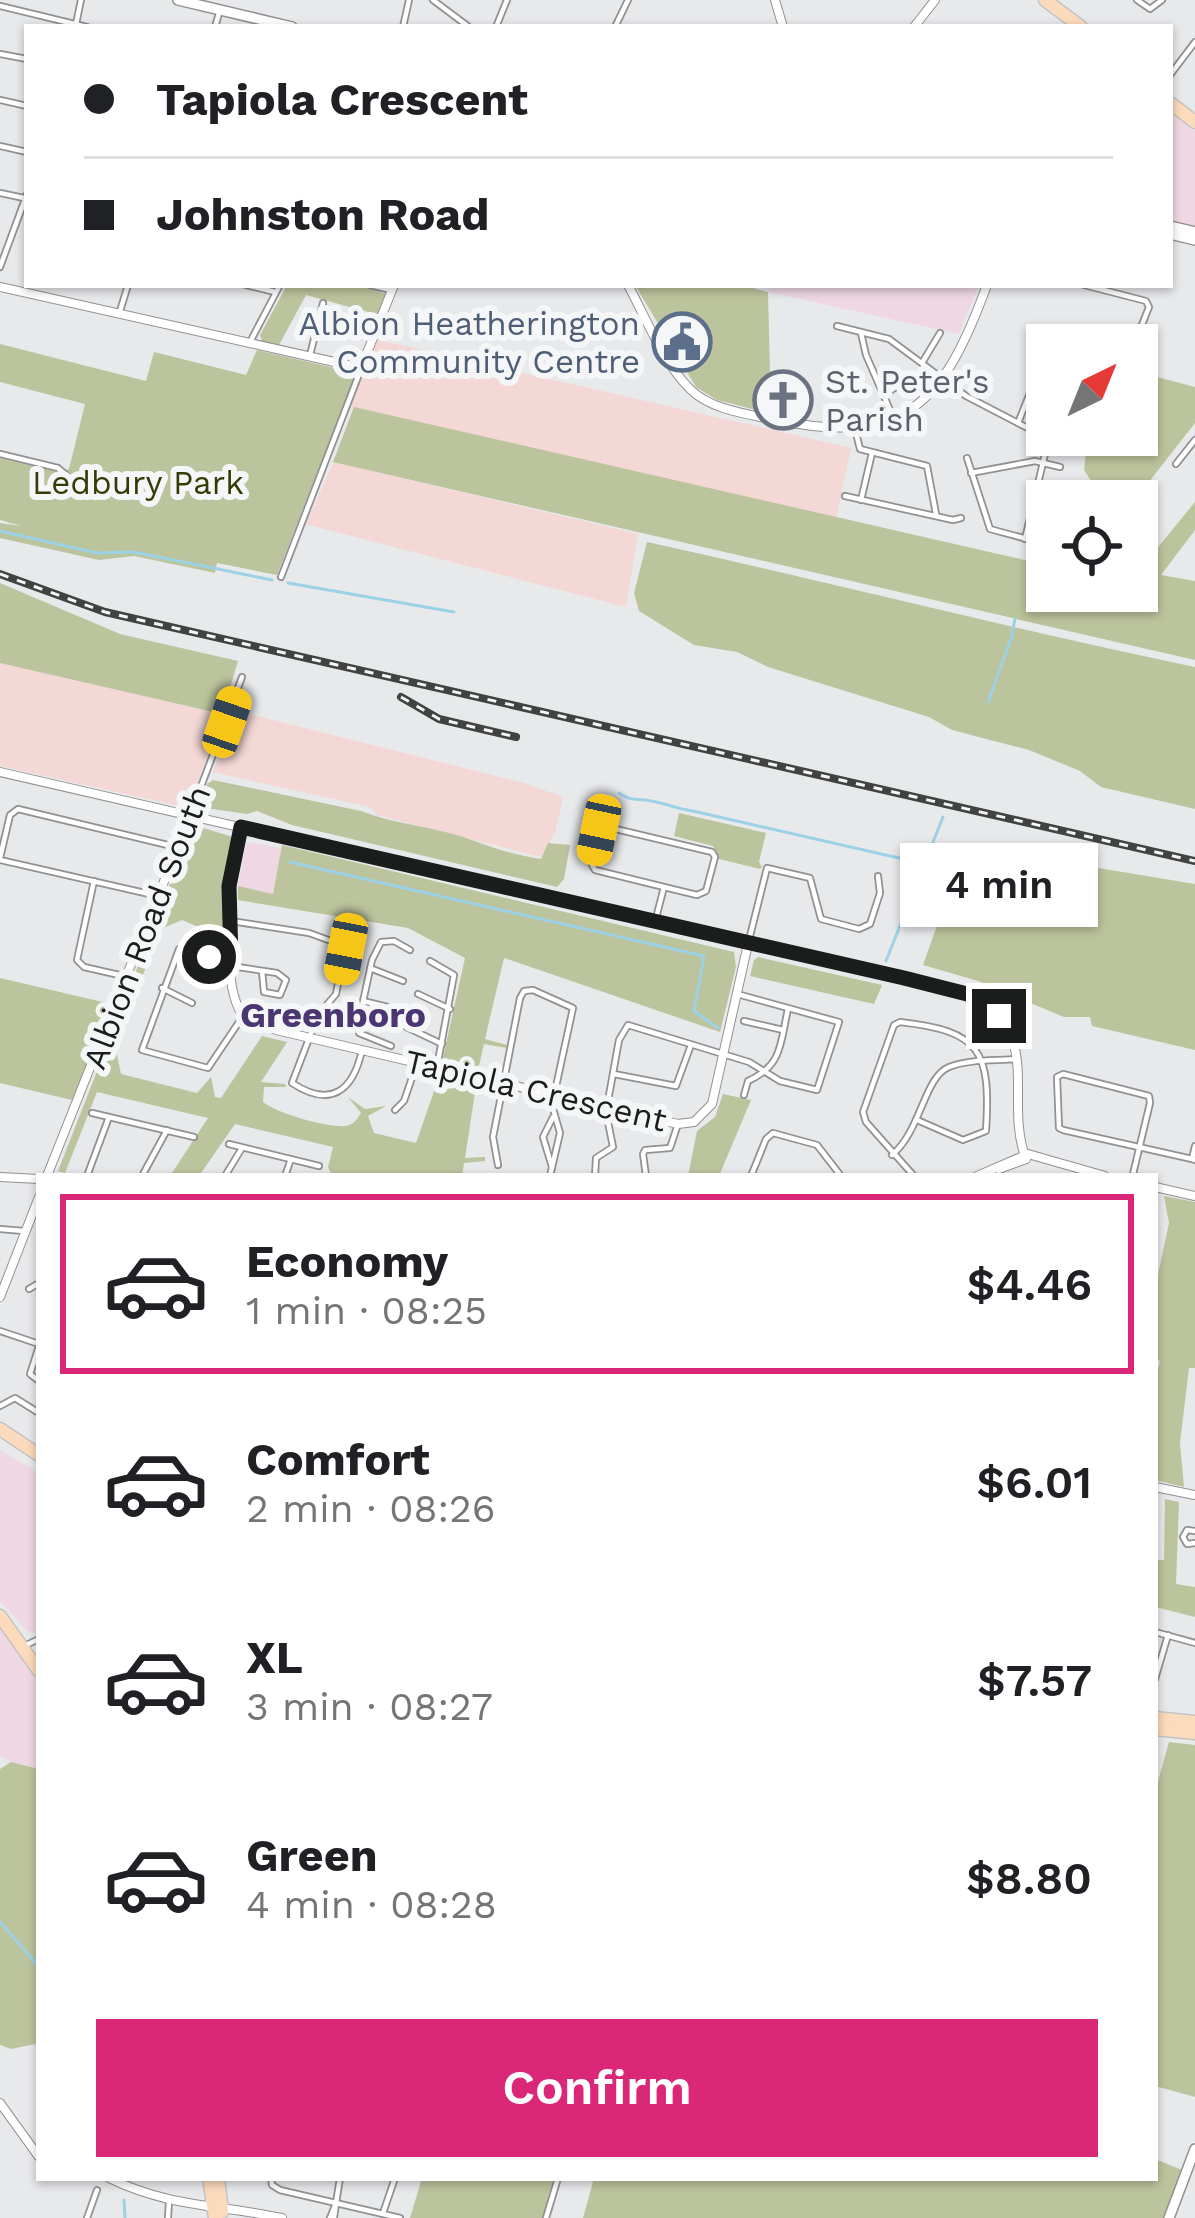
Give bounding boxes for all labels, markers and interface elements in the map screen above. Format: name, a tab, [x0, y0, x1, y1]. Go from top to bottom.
text: Tapiola Crescent	[156, 73, 528, 126]
text: Johnston Road	[156, 188, 489, 241]
place label: Albion Heatherington Community Centre	[299, 304, 640, 381]
public building icon: Albion Heatherington Community Centre	[651, 311, 713, 373]
north arrow	[1026, 324, 1158, 456]
map controls	[1026, 324, 1158, 612]
place label: St. Peter's Parish	[825, 362, 989, 439]
church icon: St. Peter's Parish	[752, 369, 814, 431]
park label: Ledbury Park	[32, 463, 244, 502]
button: locate	[1026, 480, 1158, 612]
car	[198, 682, 256, 762]
street label: Albion Road South	[74, 780, 218, 1074]
car	[574, 791, 624, 869]
callout: 4 min	[900, 842, 1098, 926]
text: 4 min	[945, 862, 1053, 907]
car	[321, 910, 371, 988]
route start	[182, 930, 236, 984]
route end	[972, 989, 1026, 1043]
district label: Greenboro	[240, 994, 426, 1036]
street label: Tapiola Crescent	[401, 1041, 671, 1140]
icon: car	[102, 1230, 210, 1338]
text: Economy	[246, 1235, 448, 1288]
text: $4.46	[967, 1258, 1092, 1311]
text: 1 min · 08:25	[246, 1288, 487, 1333]
icon: car	[102, 1428, 210, 1536]
text: Comfort	[246, 1433, 430, 1486]
text: $6.01	[977, 1456, 1092, 1509]
text: 2 min · 08:26	[246, 1486, 495, 1531]
icon: car	[102, 1626, 210, 1734]
text: XL	[246, 1631, 303, 1684]
text: $7.57	[977, 1654, 1092, 1707]
text: 3 min · 08:27	[246, 1684, 493, 1729]
icon: car	[102, 1824, 210, 1932]
text: Green	[246, 1829, 378, 1882]
text: $8.80	[966, 1852, 1092, 1905]
text: 4 min · 08:28	[246, 1882, 497, 1927]
button: Confirm	[96, 2019, 1098, 2157]

